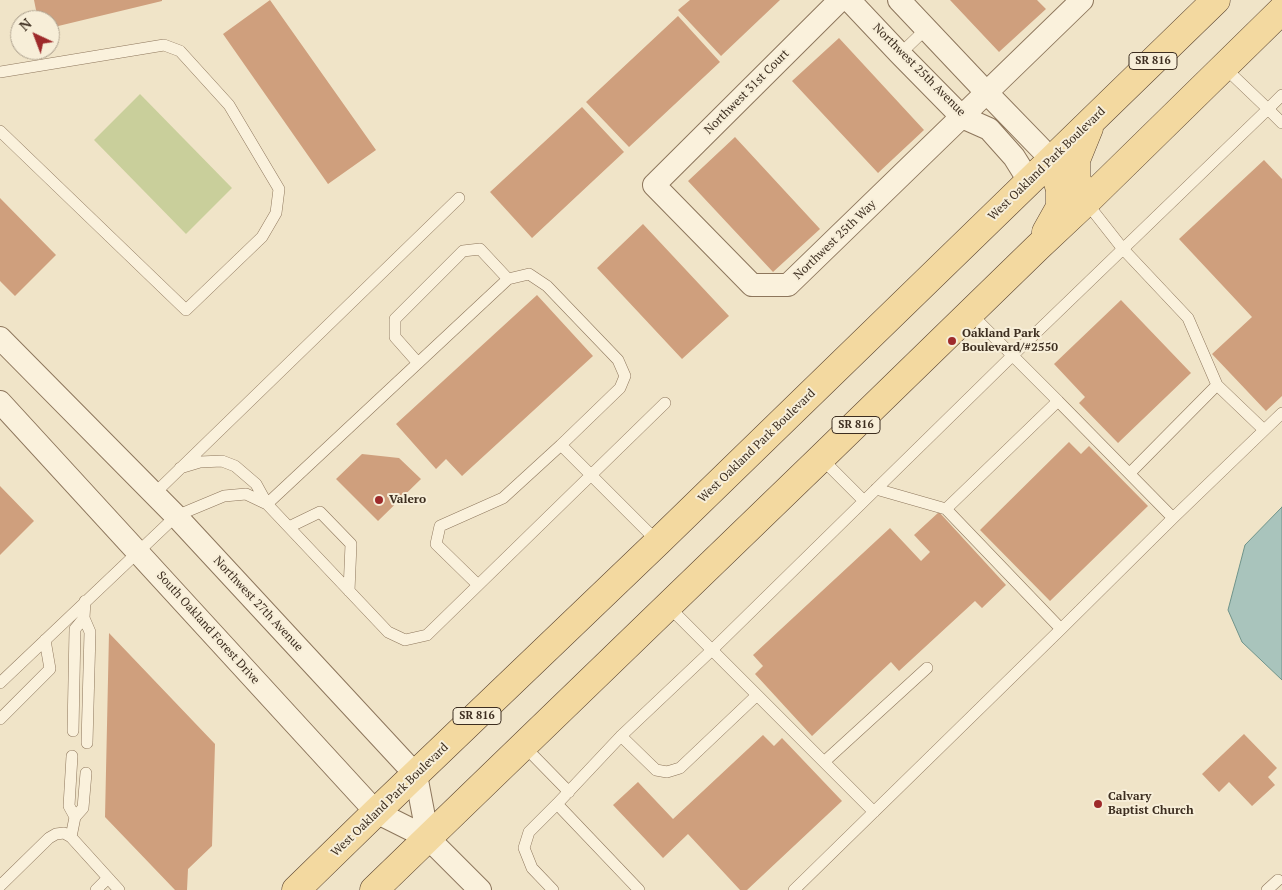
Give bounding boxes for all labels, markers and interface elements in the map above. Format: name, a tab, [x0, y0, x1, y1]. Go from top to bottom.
north arrow	[10, 10, 60, 60]
text: N	[15, 14, 35, 35]
street label: Northwest 25th Avenue	[870, 21, 968, 119]
street label: Northwest 31st Court	[702, 47, 792, 137]
road number: SR 816	[1129, 52, 1177, 70]
street label: West Oakland Park Boulevard	[985, 104, 1109, 224]
street label: Northwest 25th Way	[791, 197, 879, 283]
place label: Oakland Park Boulevard/#2550	[962, 327, 1058, 355]
marker: Oakland Park Boulevard/#2550	[946, 335, 958, 347]
street label: West Oakland Park Boulevard	[695, 386, 819, 506]
road number: SR 816	[832, 416, 880, 434]
place label: Valero	[389, 493, 426, 507]
marker: Valero	[373, 494, 385, 506]
street label: Northwest 27th Avenue	[210, 553, 306, 655]
street label: South Oakland Forest Drive	[154, 569, 262, 687]
road number: SR 816	[453, 708, 501, 724]
street label: West Oakland Park Boulevard	[328, 740, 452, 860]
place label: Calvary Baptist Church	[1108, 790, 1194, 818]
marker: Calvary Baptist Church	[1092, 798, 1104, 810]

